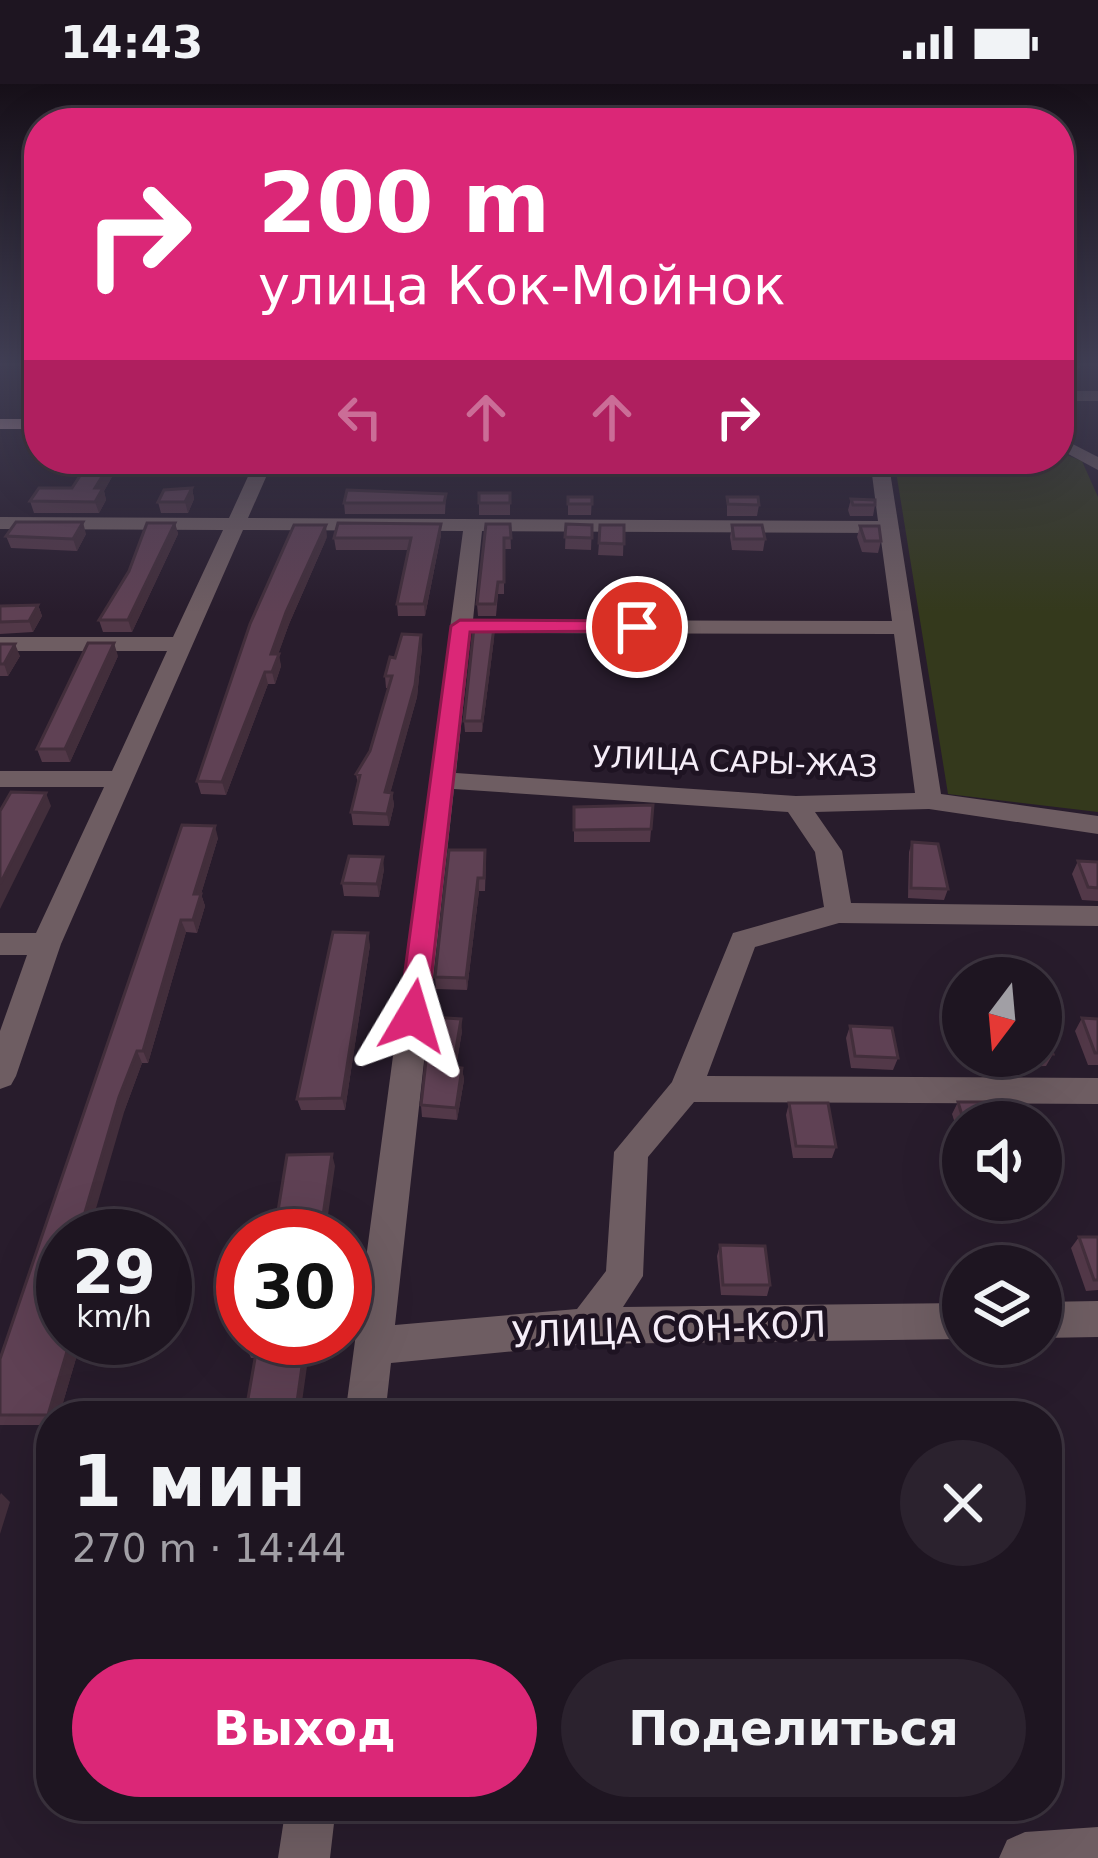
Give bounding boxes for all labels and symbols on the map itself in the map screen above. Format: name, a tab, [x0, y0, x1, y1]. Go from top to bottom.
pin	[586, 576, 688, 678]
street label: УЛИЦА САРЫ-ЖАЗ	[592, 739, 878, 784]
position arrow	[350, 953, 476, 1079]
north arrow	[942, 957, 1062, 1077]
speed limit sign: 30	[216, 1209, 372, 1365]
street label: УЛИЦА СОН-КОЛ	[511, 1304, 827, 1355]

